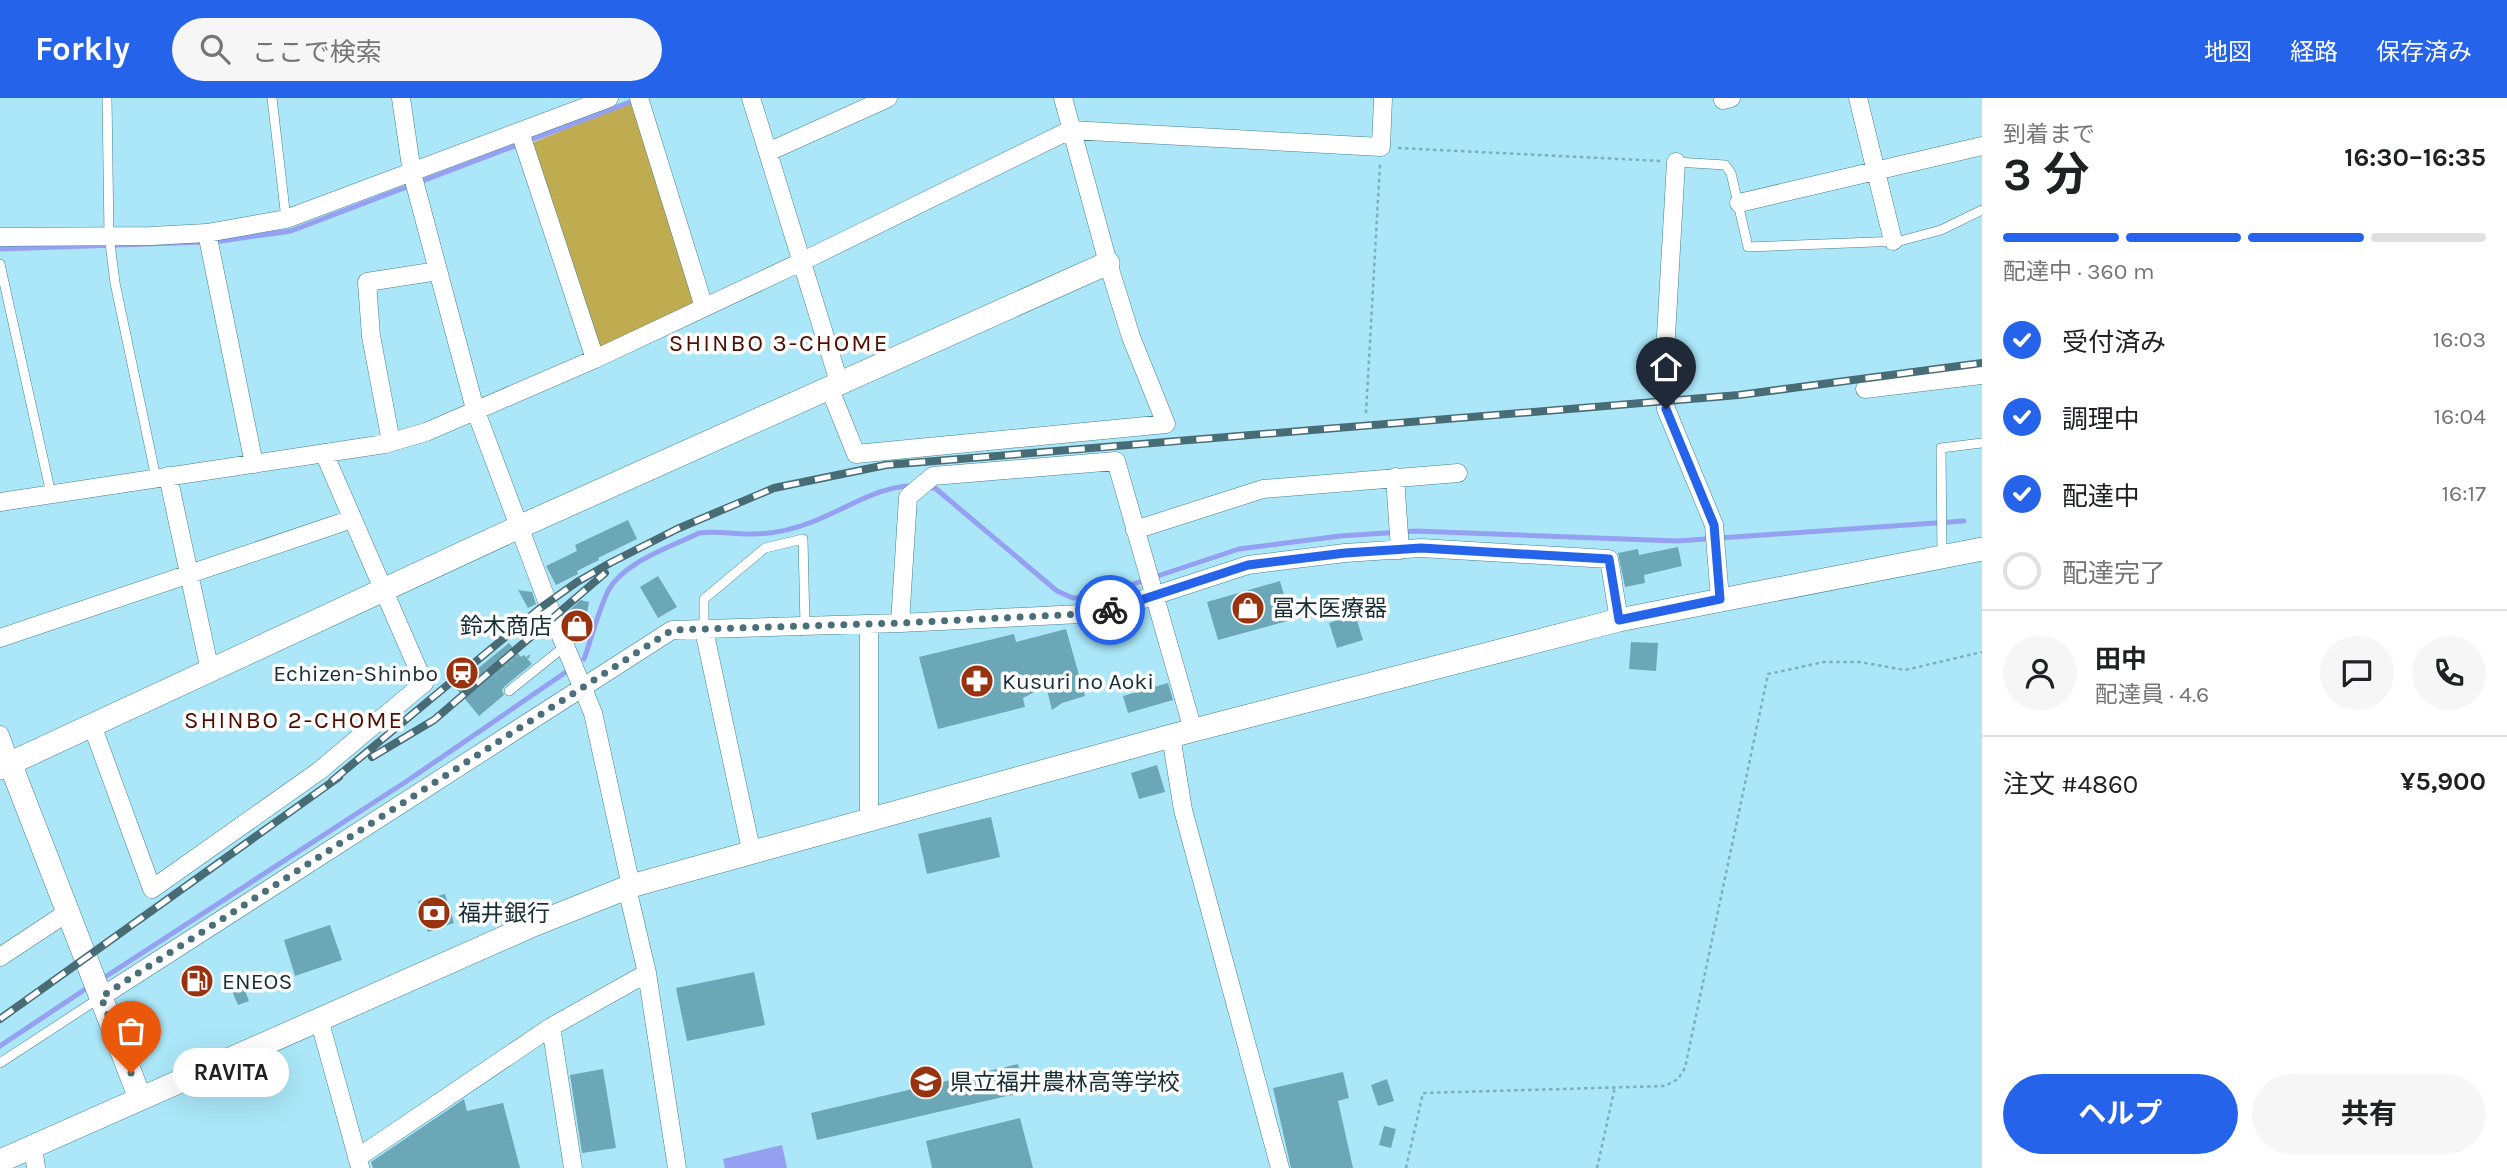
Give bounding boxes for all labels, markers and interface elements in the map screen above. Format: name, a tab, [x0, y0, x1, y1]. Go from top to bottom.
search box	[172, 18, 662, 81]
text: Forkly	[35, 30, 130, 68]
icon: search	[196, 30, 234, 68]
text: ここで検索	[252, 37, 382, 68]
text: 地図	[2204, 38, 2252, 66]
text: 経路	[2290, 38, 2338, 66]
text: 保存済み	[2376, 38, 2472, 66]
text: 到着まで	[2003, 121, 2095, 148]
text: 16:30–16:35	[2344, 142, 2486, 173]
text: 3 分	[2003, 148, 2089, 202]
text: 配達中 · 360 m	[2003, 258, 2154, 285]
icon: check	[2003, 321, 2041, 359]
text: 16:03	[2433, 326, 2486, 353]
text: 受付済み	[2062, 327, 2166, 358]
district label: SHINBO 3-CHOME	[669, 329, 889, 357]
pin	[1636, 337, 1696, 409]
icon: home	[1647, 348, 1685, 386]
icon: check	[2003, 398, 2041, 436]
text: 16:04	[2433, 403, 2486, 430]
text: 調理中	[2062, 404, 2140, 435]
icon: check	[2003, 475, 2041, 513]
text: 16:17	[2442, 480, 2486, 507]
text: 配達中	[2062, 481, 2140, 512]
text: 配達完了	[2062, 558, 2166, 589]
courier	[1075, 575, 1145, 645]
shop icon: 冨木医療器	[1229, 589, 1267, 627]
icon: bike	[1091, 591, 1129, 629]
place label: 冨木医療器	[1272, 595, 1387, 622]
shop icon: 鈴木商店	[558, 607, 596, 645]
place label: 鈴木商店	[460, 613, 552, 640]
button: person	[2003, 636, 2077, 710]
button: chat	[2320, 636, 2394, 710]
button: phone	[2412, 636, 2486, 710]
text: 田中	[2095, 644, 2147, 675]
station icon: Echizen-Shinbo	[443, 654, 481, 692]
place label: Echizen-Shinbo	[273, 660, 438, 687]
pharmacy icon: Kusuri no Aoki	[958, 662, 996, 700]
place label: Kusuri no Aoki	[1002, 668, 1154, 695]
text: 配達員 · 4.6	[2095, 681, 2209, 708]
district label: SHINBO 2-CHOME	[184, 706, 404, 734]
text: ¥5,900	[2400, 766, 2486, 797]
text: 注文 #4860	[2003, 769, 2138, 800]
bank icon: 福井銀行	[415, 894, 453, 932]
place label: 福井銀行	[458, 900, 550, 927]
fuel station icon: ENEOS	[178, 962, 216, 1000]
place label: ENEOS	[222, 968, 292, 995]
pin	[101, 1001, 161, 1073]
icon: bag	[112, 1012, 150, 1050]
callout: RAVITA	[173, 1048, 288, 1098]
text: RAVITA	[194, 1059, 268, 1086]
school or university icon: 県立福井農林高等学校	[907, 1063, 945, 1101]
place label: 県立福井農林高等学校	[950, 1069, 1180, 1096]
button: ヘルプ	[2003, 1074, 2238, 1154]
button: 共有	[2252, 1074, 2486, 1154]

